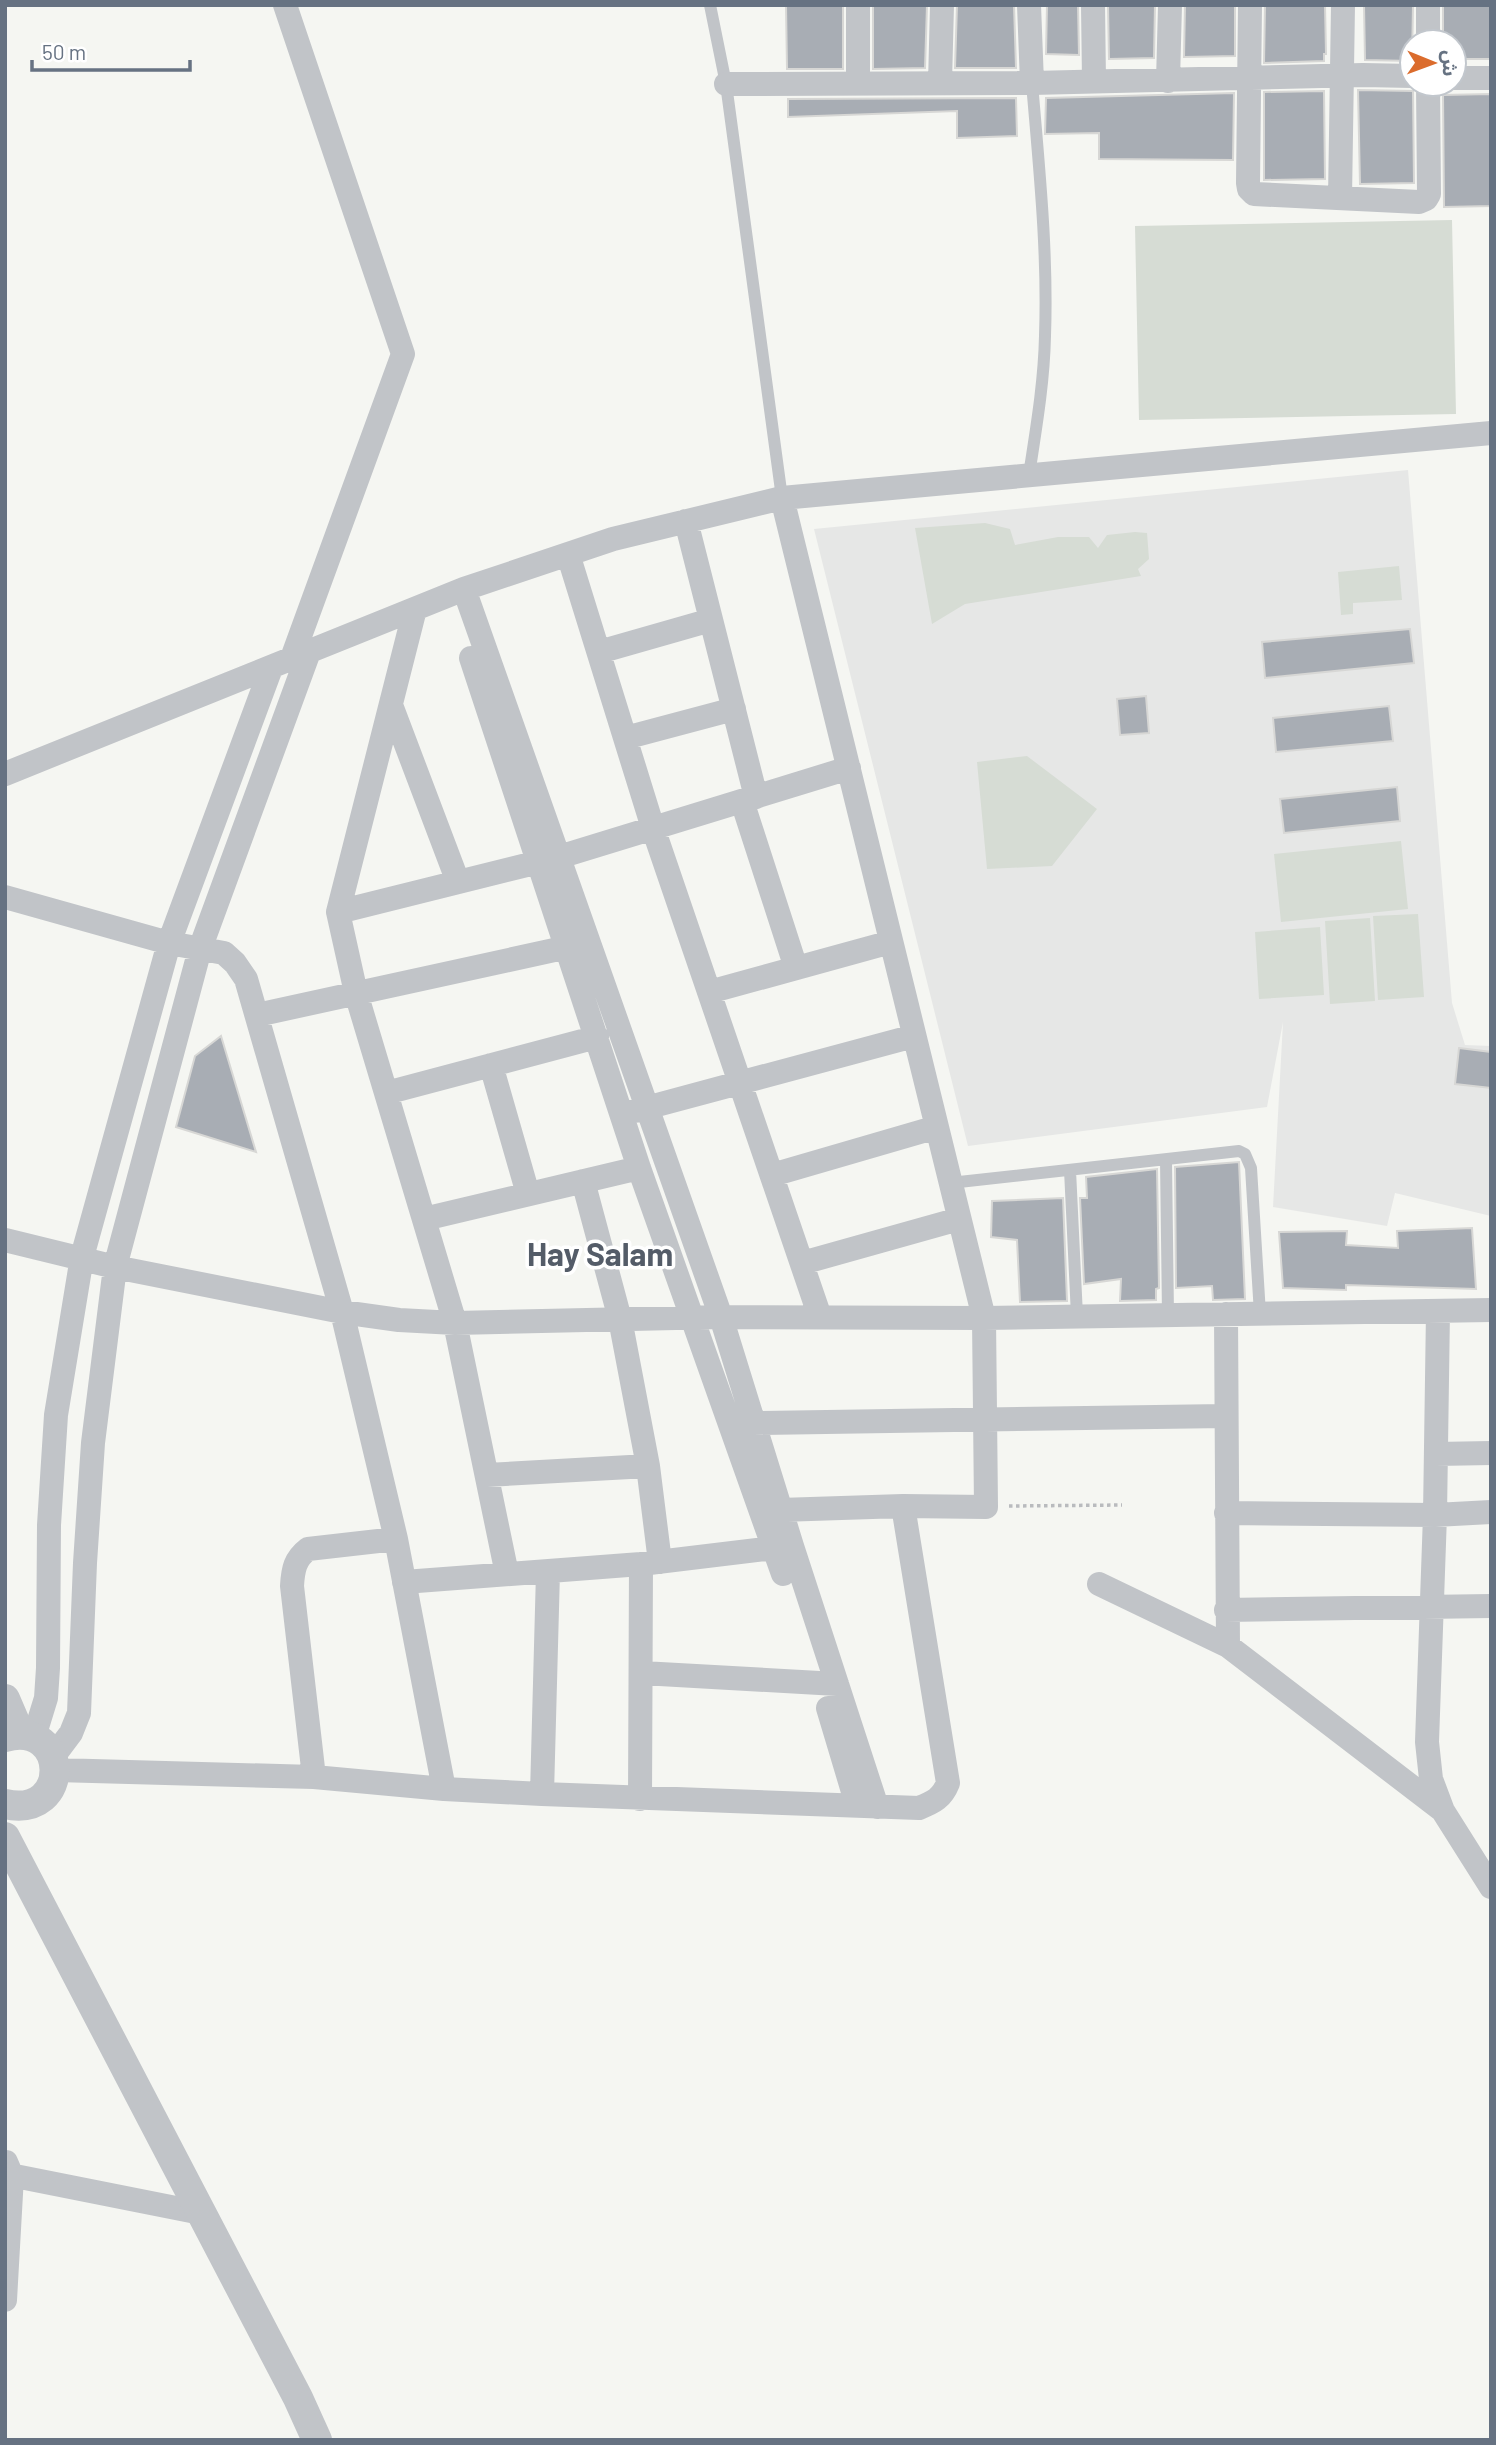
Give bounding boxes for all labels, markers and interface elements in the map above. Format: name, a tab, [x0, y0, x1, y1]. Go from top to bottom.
scale bar	[32, 28, 189, 72]
north arrow	[1398, 28, 1468, 98]
text: 50 m	[42, 39, 86, 64]
text: ش	[1439, 50, 1462, 77]
district label: Hay Salam	[527, 1234, 673, 1272]

